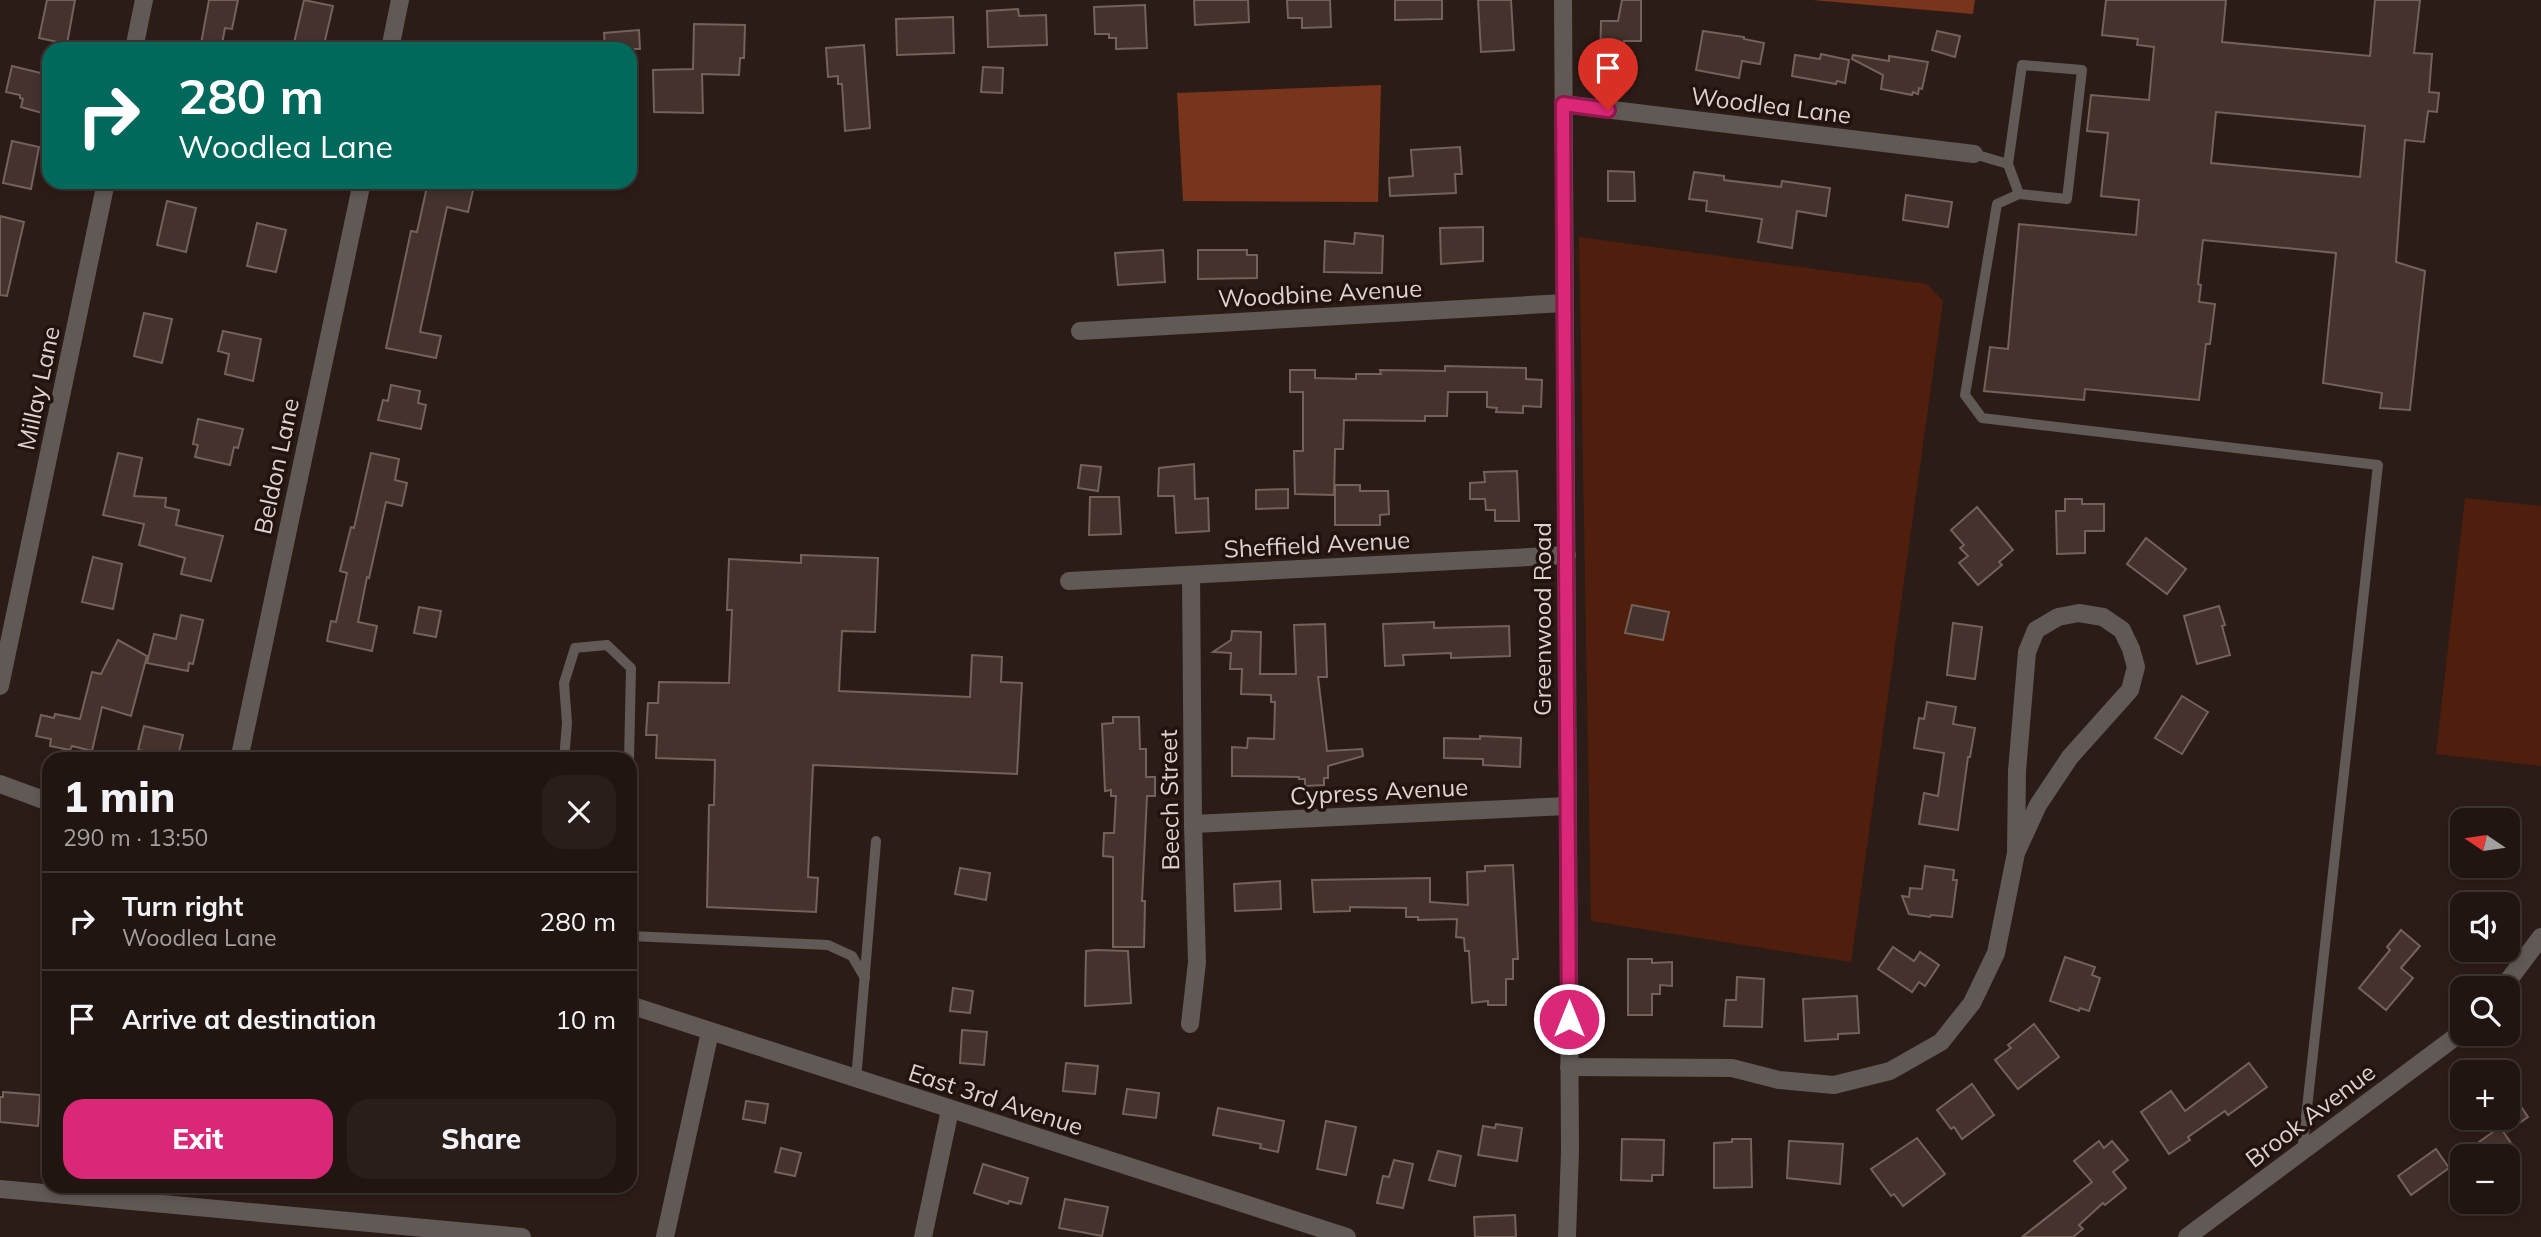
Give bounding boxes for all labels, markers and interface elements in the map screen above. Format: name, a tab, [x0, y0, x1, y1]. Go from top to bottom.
pin	[1578, 38, 1638, 110]
icon: arrive	[1589, 49, 1627, 87]
text: 280 m	[178, 65, 324, 126]
icon: right	[63, 70, 154, 161]
street label: Woodlea Lane	[1689, 80, 1853, 130]
text: Woodlea Lane	[178, 126, 393, 166]
street label: Woodbine Avenue	[1217, 273, 1423, 313]
street label: Millay Lane	[10, 323, 66, 453]
street label: Beldon Lane	[247, 395, 305, 537]
street label: Greenwood Road	[1527, 522, 1557, 716]
street label: Sheffield Avenue	[1223, 524, 1411, 564]
street label: Beech Street	[1153, 729, 1185, 871]
text: 1 min	[63, 770, 176, 823]
street label: Cypress Avenue	[1289, 771, 1469, 811]
button: close	[542, 775, 616, 849]
north arrow	[2450, 808, 2520, 878]
map controls	[2450, 808, 2520, 1214]
text: 290 m · 13:50	[63, 823, 208, 852]
text: Turn right	[122, 890, 243, 923]
button: sound	[2450, 892, 2520, 962]
icon: right	[63, 902, 101, 940]
text: 280 m	[540, 905, 616, 938]
text: Woodlea Lane	[122, 923, 276, 952]
button: search	[2450, 976, 2520, 1046]
position arrow	[1532, 982, 1606, 1056]
icon: arrive	[63, 1000, 101, 1038]
text: Arrive at destination	[122, 1003, 377, 1036]
text: 10 m	[555, 1003, 616, 1036]
street label: East 3rd Avenue	[905, 1057, 1087, 1141]
street label: Brook Avenue	[2239, 1057, 2381, 1173]
button: +	[2450, 1060, 2520, 1130]
button: Exit	[63, 1099, 333, 1179]
button: Share	[347, 1099, 616, 1179]
button: −	[2450, 1144, 2520, 1214]

